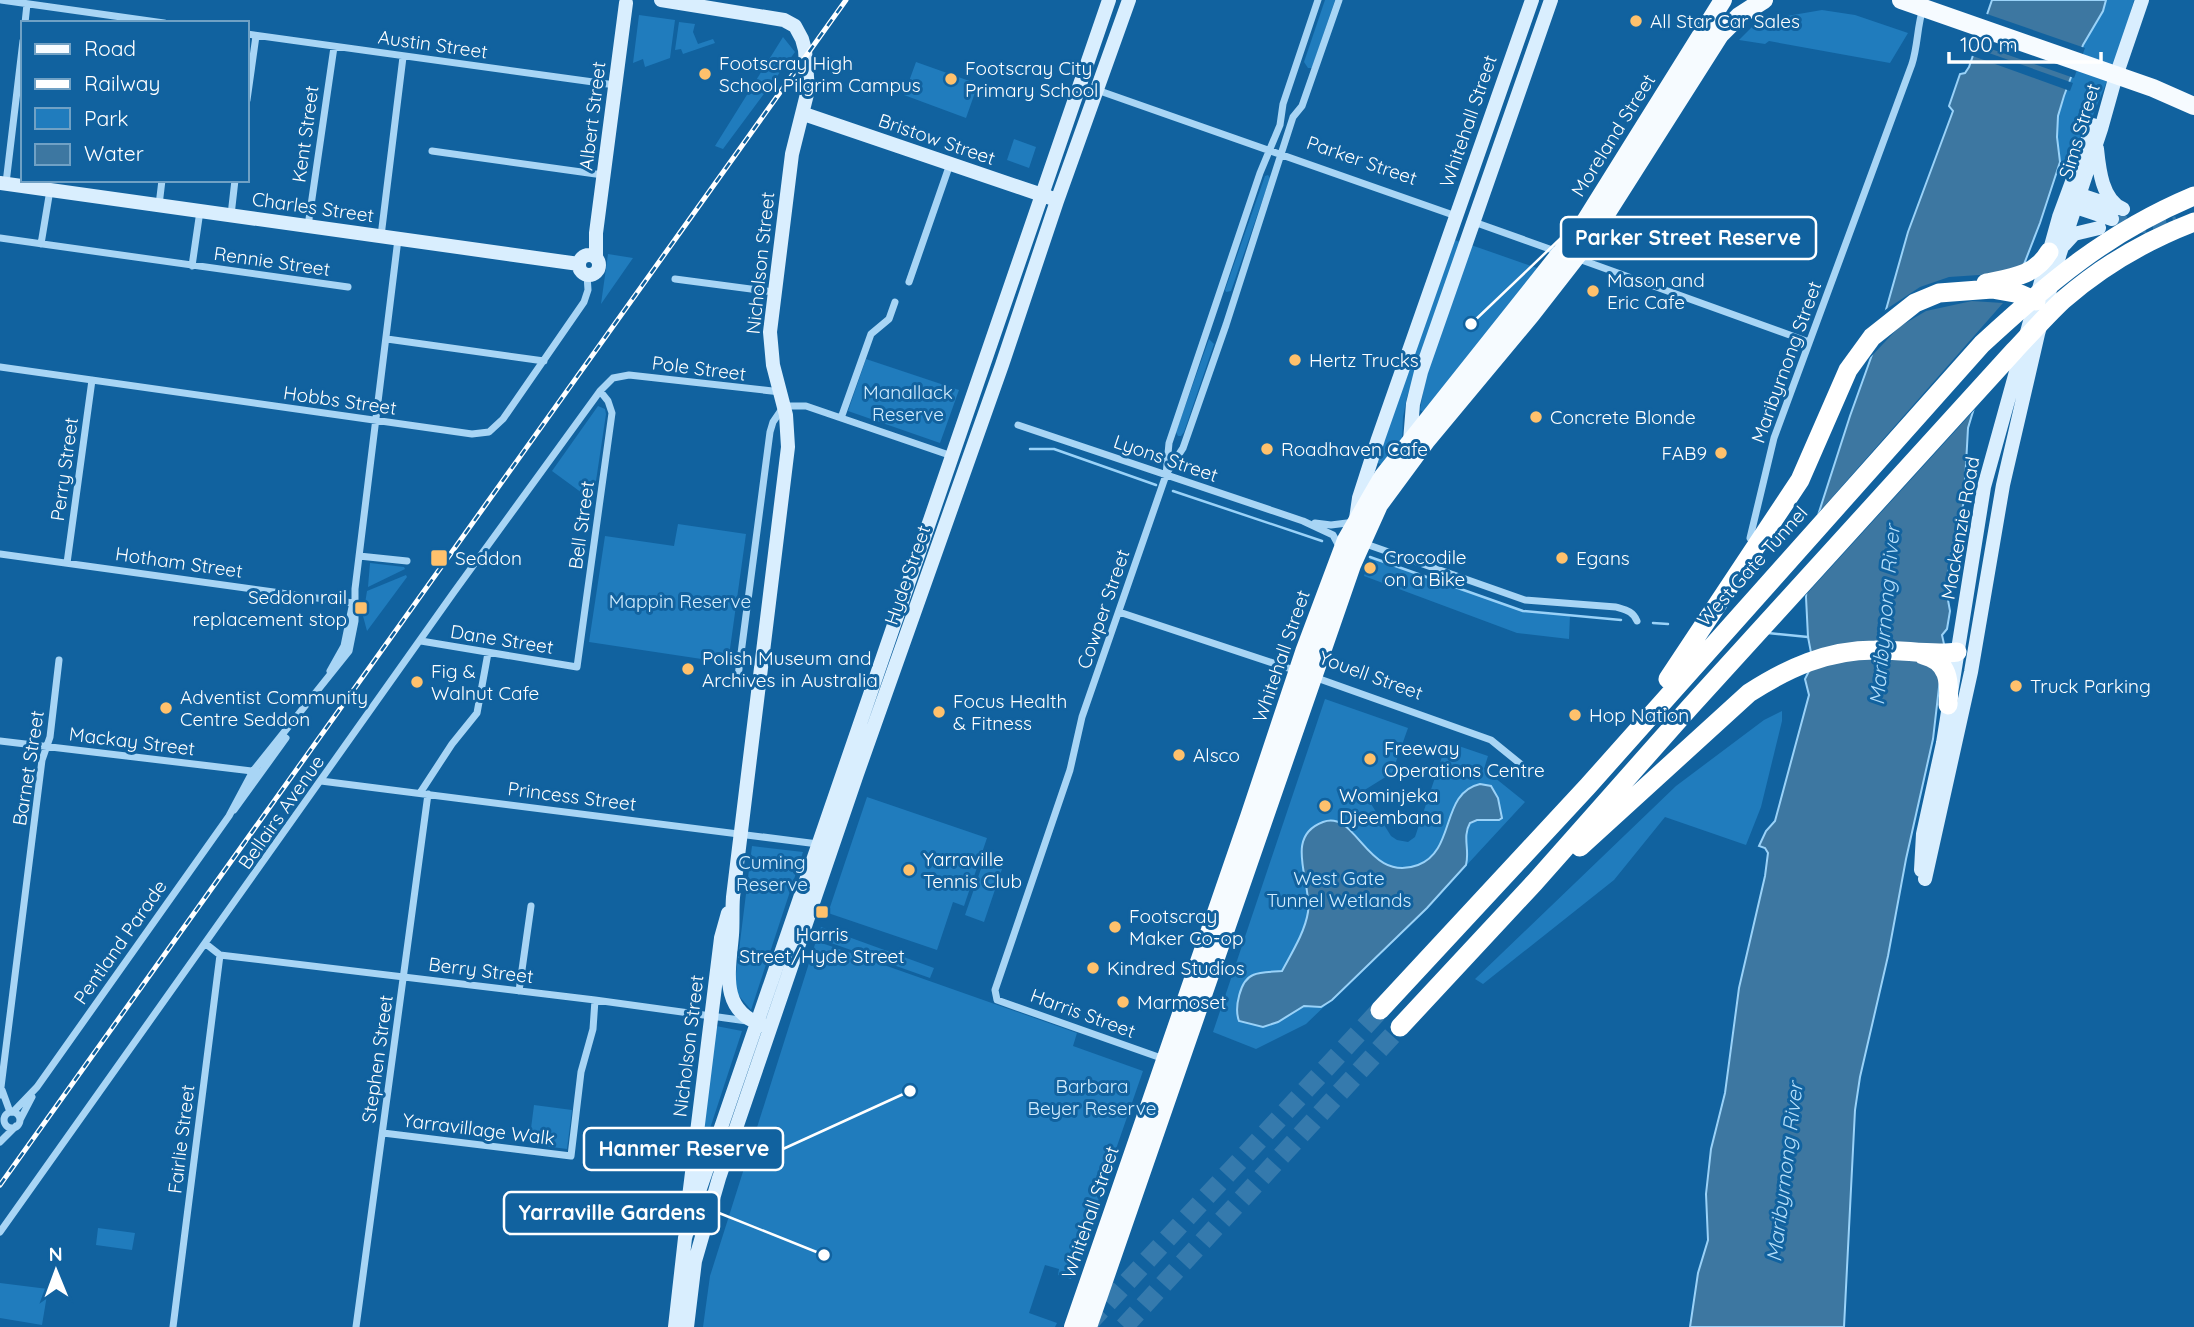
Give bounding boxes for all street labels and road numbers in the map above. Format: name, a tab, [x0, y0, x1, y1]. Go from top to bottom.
street label: Austin Street	[377, 24, 489, 64]
street label: Whitehall Street	[1434, 52, 1502, 190]
street label: Albert Street	[573, 60, 611, 172]
street label: Moreland Street	[1566, 69, 1660, 201]
street label: Sims Street	[2053, 81, 2105, 181]
street label: Kent Street	[286, 84, 324, 184]
street label: Bristow Street	[875, 108, 999, 170]
street label: Parker Street	[1304, 130, 1420, 190]
street label: Charles Street	[250, 187, 376, 227]
street label: Nicholson Street	[741, 191, 779, 335]
street label: Rennie Street	[212, 241, 332, 281]
street label: Maribyrnong Street	[1746, 278, 1826, 446]
street label: Pole Street	[651, 350, 747, 386]
street label: Hobbs Street	[282, 380, 398, 420]
street label: Perry Street	[45, 416, 83, 522]
street label: Lyons Street	[1111, 429, 1221, 487]
street label: Mackenzie Road	[1936, 455, 1984, 601]
street label: Bell Street	[563, 479, 599, 571]
street label: West Gate Tunnel	[1692, 501, 1812, 631]
street label: Hyde Street	[879, 522, 935, 628]
street label: Hotham Street	[114, 541, 244, 583]
street label: Cowper Street	[1071, 546, 1135, 672]
street label: Whitehall Street	[1247, 587, 1315, 725]
street label: Dane Street	[449, 619, 555, 659]
street label: Youell Street	[1316, 645, 1426, 705]
street label: Barnet Street	[7, 709, 49, 827]
street label: Mackay Street	[68, 721, 196, 761]
street label: Bellairs Avenue	[233, 750, 329, 874]
street label: Princess Street	[506, 776, 638, 816]
street label: Pentland Parade	[68, 875, 172, 1009]
street label: Berry Street	[427, 952, 535, 988]
street label: Nicholson Street	[667, 974, 709, 1118]
street label: Harris Street	[1027, 983, 1139, 1043]
street label: Stephen Street	[356, 994, 398, 1124]
street label: Fairlie Street	[162, 1083, 200, 1195]
street label: Yarravillage Walk	[401, 1108, 557, 1150]
street label: Whitehall Street	[1056, 1143, 1124, 1281]

